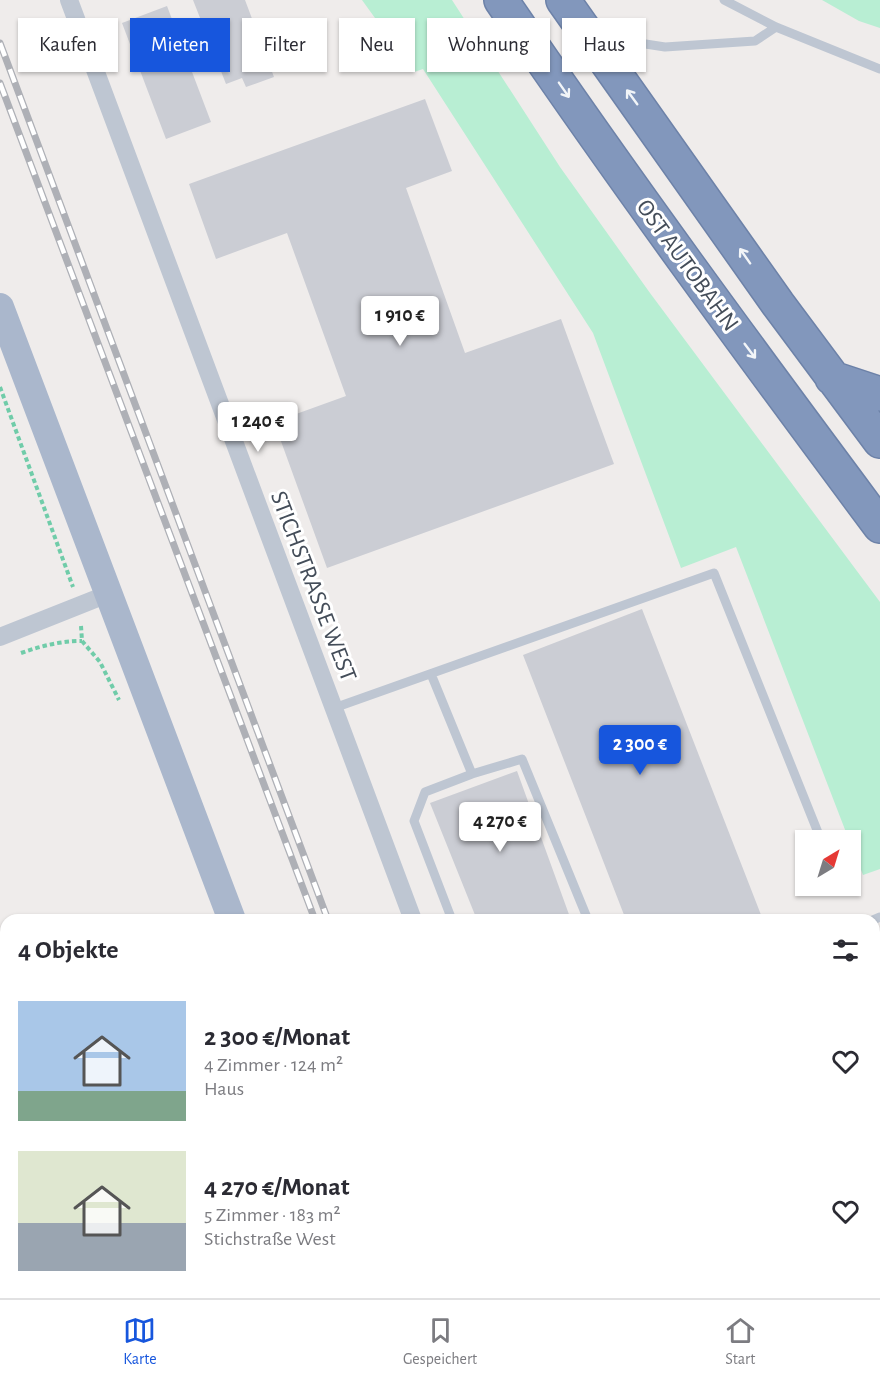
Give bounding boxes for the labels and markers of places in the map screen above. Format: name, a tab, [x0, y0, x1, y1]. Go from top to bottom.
pin: 1 910 €	[345, 296, 455, 347]
pin: 1 240 €	[203, 402, 313, 453]
pin: 2 300 €	[585, 725, 695, 776]
pin: 4 270 €	[445, 802, 555, 853]

